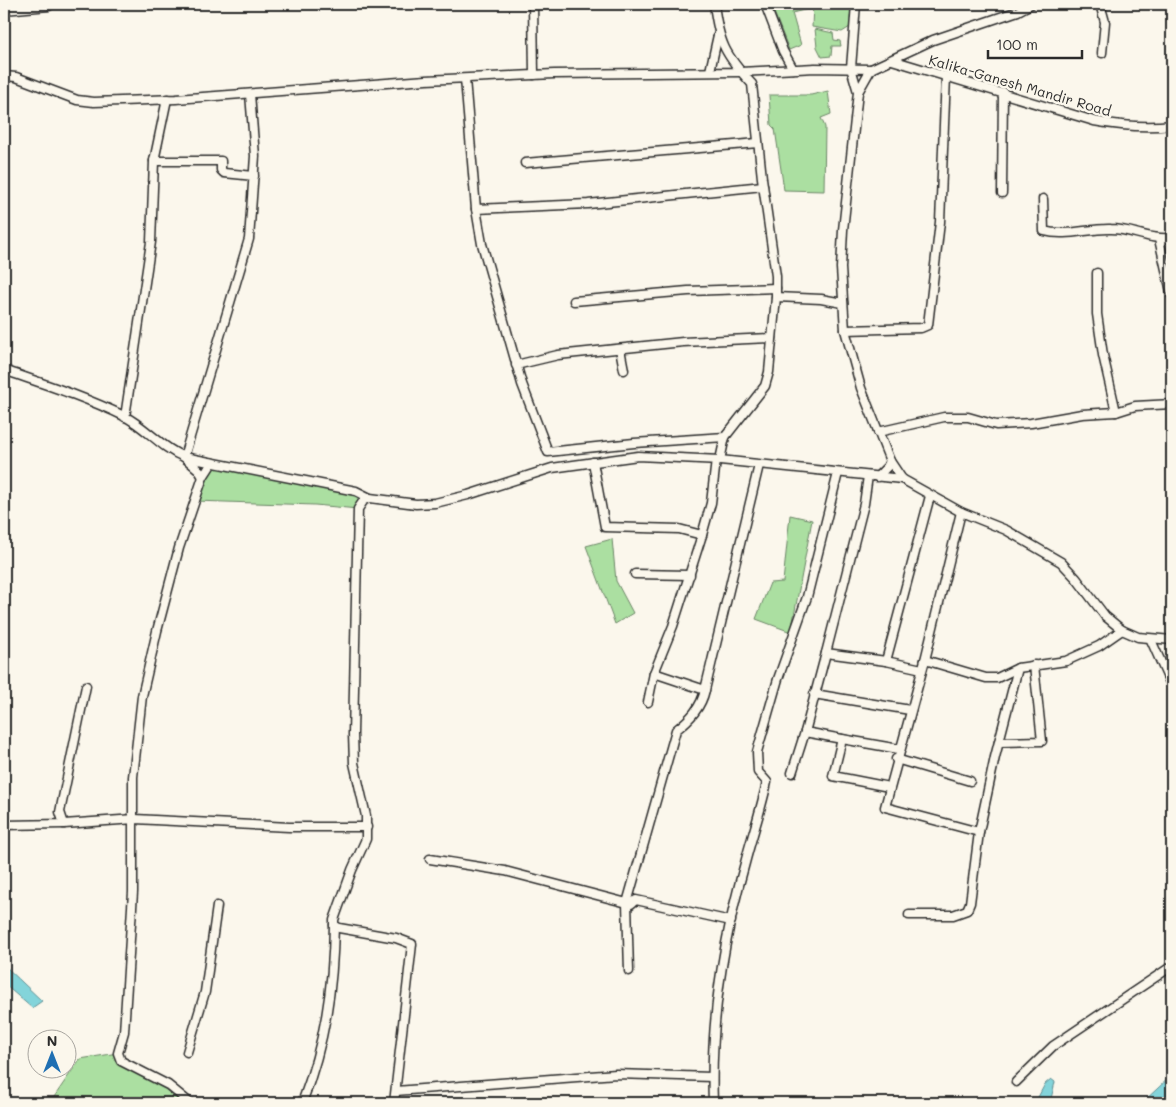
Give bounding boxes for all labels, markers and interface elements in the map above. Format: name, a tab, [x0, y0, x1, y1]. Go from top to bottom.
scale bar	[988, 28, 1082, 60]
text: 100 m	[996, 34, 1038, 54]
street label: Kalika-Ganesh Mandir Road	[927, 50, 1114, 120]
north arrow	[28, 1030, 78, 1080]
text: N	[47, 1031, 57, 1050]

